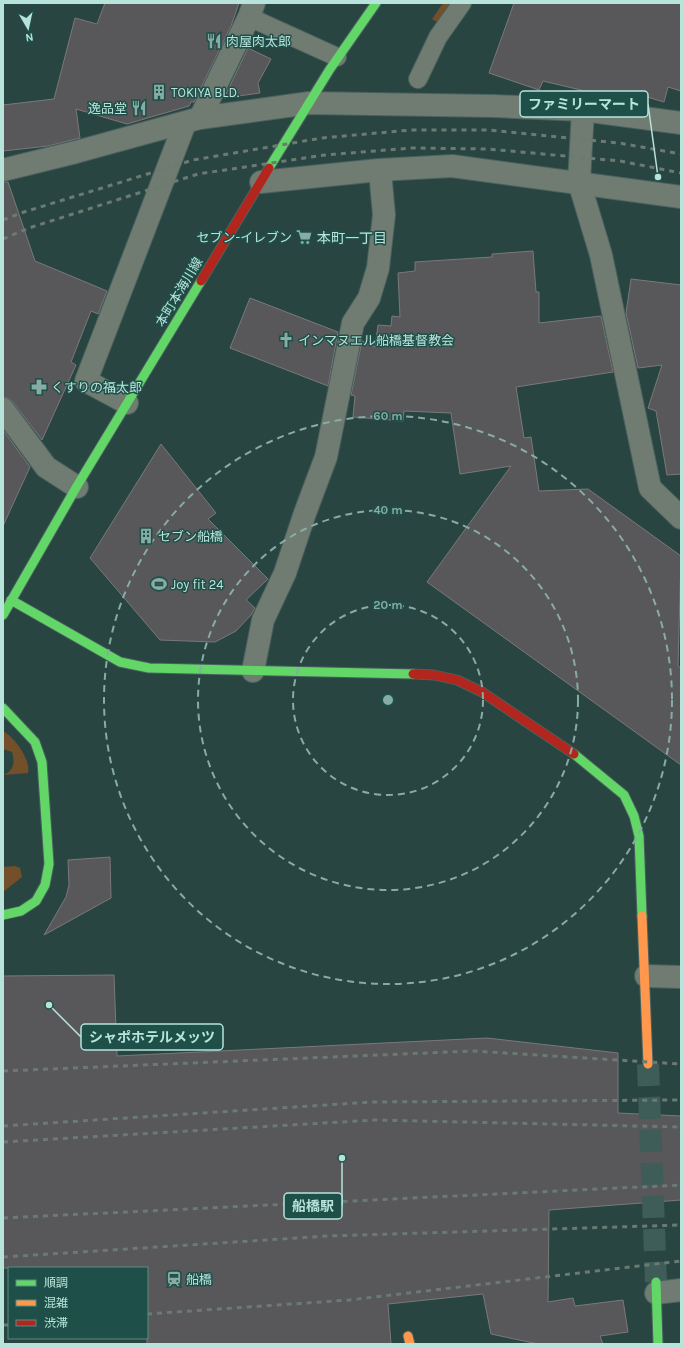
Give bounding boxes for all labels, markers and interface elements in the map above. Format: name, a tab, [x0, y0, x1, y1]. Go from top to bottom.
north arrow	[8, 8, 48, 48]
text: N	[25, 30, 34, 44]
restaurant icon: 肉屋肉太郎	[205, 32, 223, 50]
place label: 肉屋肉太郎	[226, 34, 291, 49]
building icon: TOKIYA BLD.	[150, 83, 168, 101]
place label: TOKIYA BLD.	[171, 85, 239, 100]
callout: ファミリーマート	[520, 91, 648, 117]
text: ファミリーマート	[528, 96, 640, 113]
restaurant icon: 逸品堂	[130, 99, 148, 117]
place label: 逸品堂	[88, 101, 127, 116]
supermarket icon: セブン-イレブン	[295, 228, 313, 246]
place label: セブン-イレブン	[196, 230, 292, 245]
district label: 本町一丁目	[317, 230, 387, 247]
street label: 本町本海川線	[152, 255, 206, 329]
church icon: インマヌエル船橋基督教会	[277, 331, 295, 349]
place label: インマヌエル船橋基督教会	[298, 333, 454, 348]
pharmacy icon: くすりの福太郎	[30, 378, 48, 396]
place label: くすりの福太郎	[51, 380, 142, 395]
text: 60 m	[373, 409, 403, 423]
text: 40 m	[373, 503, 403, 517]
building icon: セブン船橋	[137, 527, 155, 545]
place label: セブン船橋	[158, 529, 223, 544]
sports icon: Joy fit 24	[150, 575, 168, 593]
place label: Joy fit 24	[171, 577, 224, 592]
text: 20 m	[373, 598, 403, 612]
centre of rings	[381, 693, 395, 707]
callout: シャポホテルメッツ	[81, 1024, 223, 1050]
text: シャポホテルメッツ	[89, 1029, 215, 1046]
callout: 船橋駅	[284, 1193, 342, 1219]
text: 船橋駅	[292, 1198, 334, 1215]
legend	[8, 1267, 148, 1339]
station icon: 船橋	[165, 1270, 183, 1288]
place label: 船橋	[186, 1272, 212, 1287]
text: 順調	[44, 1276, 68, 1290]
text: 混雑	[44, 1296, 68, 1310]
text: 渋滞	[44, 1316, 68, 1330]

